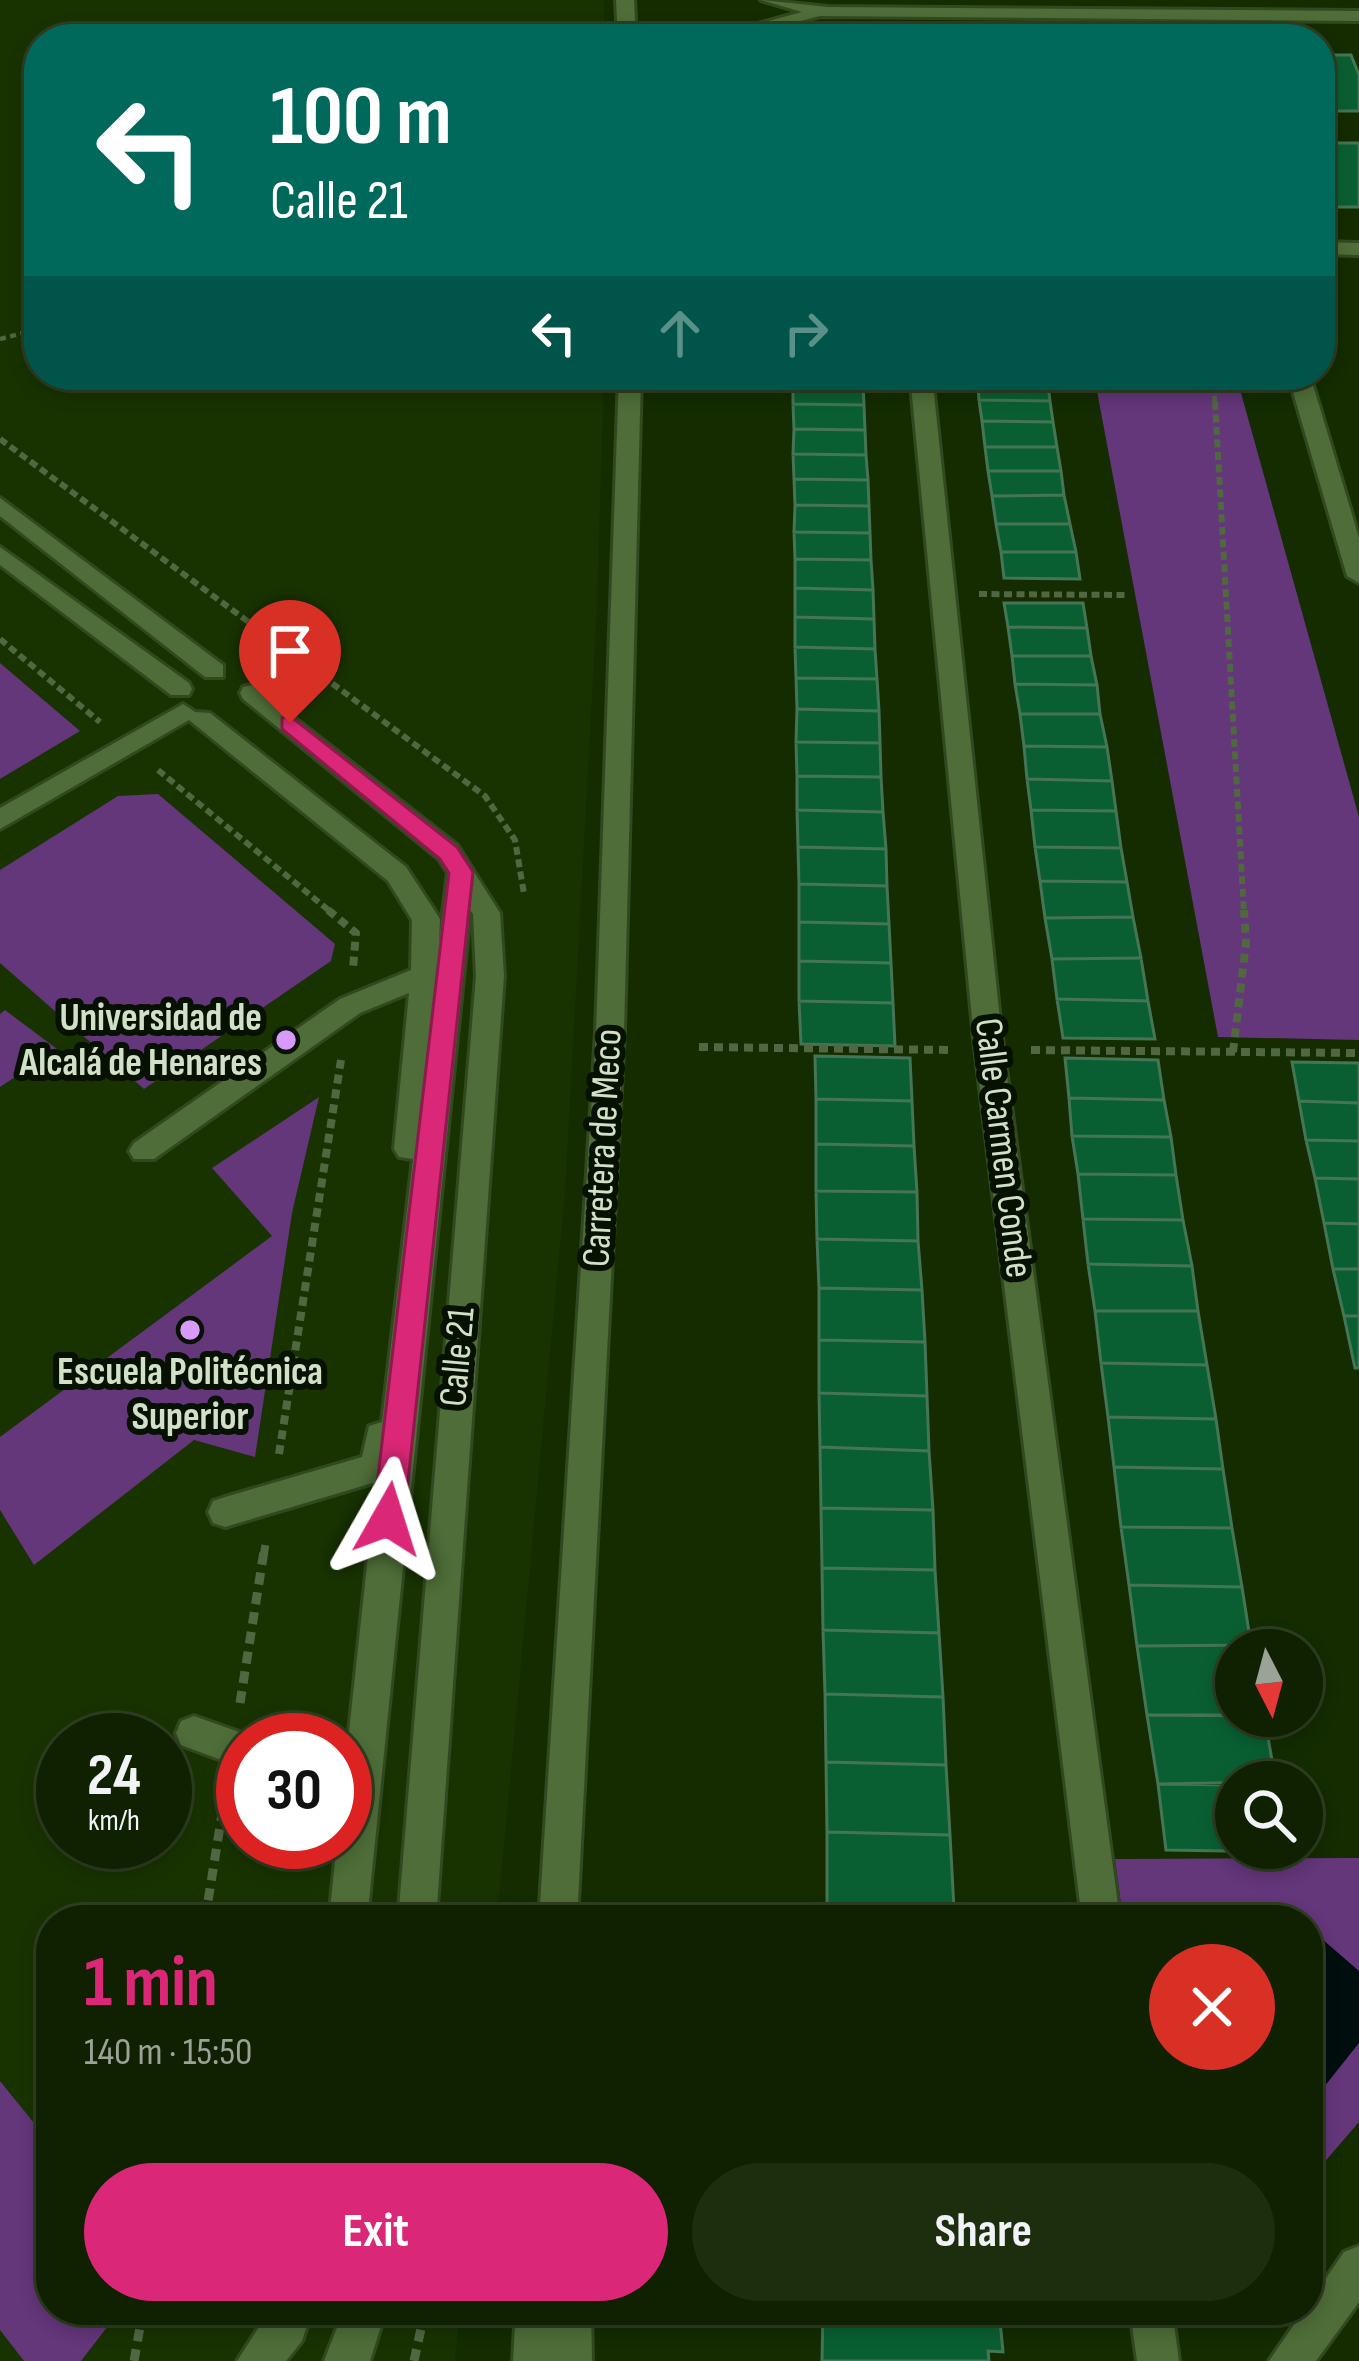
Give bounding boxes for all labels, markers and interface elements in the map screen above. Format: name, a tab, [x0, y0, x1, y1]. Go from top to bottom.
text: 100 m	[270, 67, 452, 168]
icon: left	[72, 72, 228, 228]
text: Calle 21	[270, 169, 408, 234]
icon: left	[521, 300, 587, 366]
icon: ahead	[647, 300, 713, 366]
icon: right	[773, 300, 839, 366]
pin	[239, 600, 341, 723]
icon: arrive	[257, 618, 323, 684]
place label: Universidad de Alcalá de Henares	[18, 995, 262, 1087]
street label: Calle Carmen Conde	[964, 1016, 1042, 1280]
marker: Universidad de Alcalá de Henares	[273, 1027, 299, 1053]
street label: Carretera de Meco	[573, 1028, 633, 1268]
street label: Calle 21	[430, 1305, 486, 1409]
marker: Escuela Politécnica Superior	[177, 1317, 203, 1343]
place label: Escuela Politécnica Superior	[57, 1349, 323, 1441]
position arrow	[325, 1456, 451, 1582]
north arrow	[1215, 1629, 1323, 1737]
map controls	[1215, 1629, 1323, 1869]
speed limit sign: 30	[216, 1713, 372, 1869]
text: 24	[87, 1740, 141, 1812]
button: search	[1215, 1761, 1323, 1869]
text: km/h	[88, 1803, 140, 1839]
text: 1 min	[84, 1940, 218, 2027]
button: close	[1149, 1944, 1275, 2070]
text: 140 m · 15:50	[84, 2029, 252, 2076]
button: Exit	[84, 2163, 668, 2301]
button: Share	[692, 2163, 1275, 2301]

